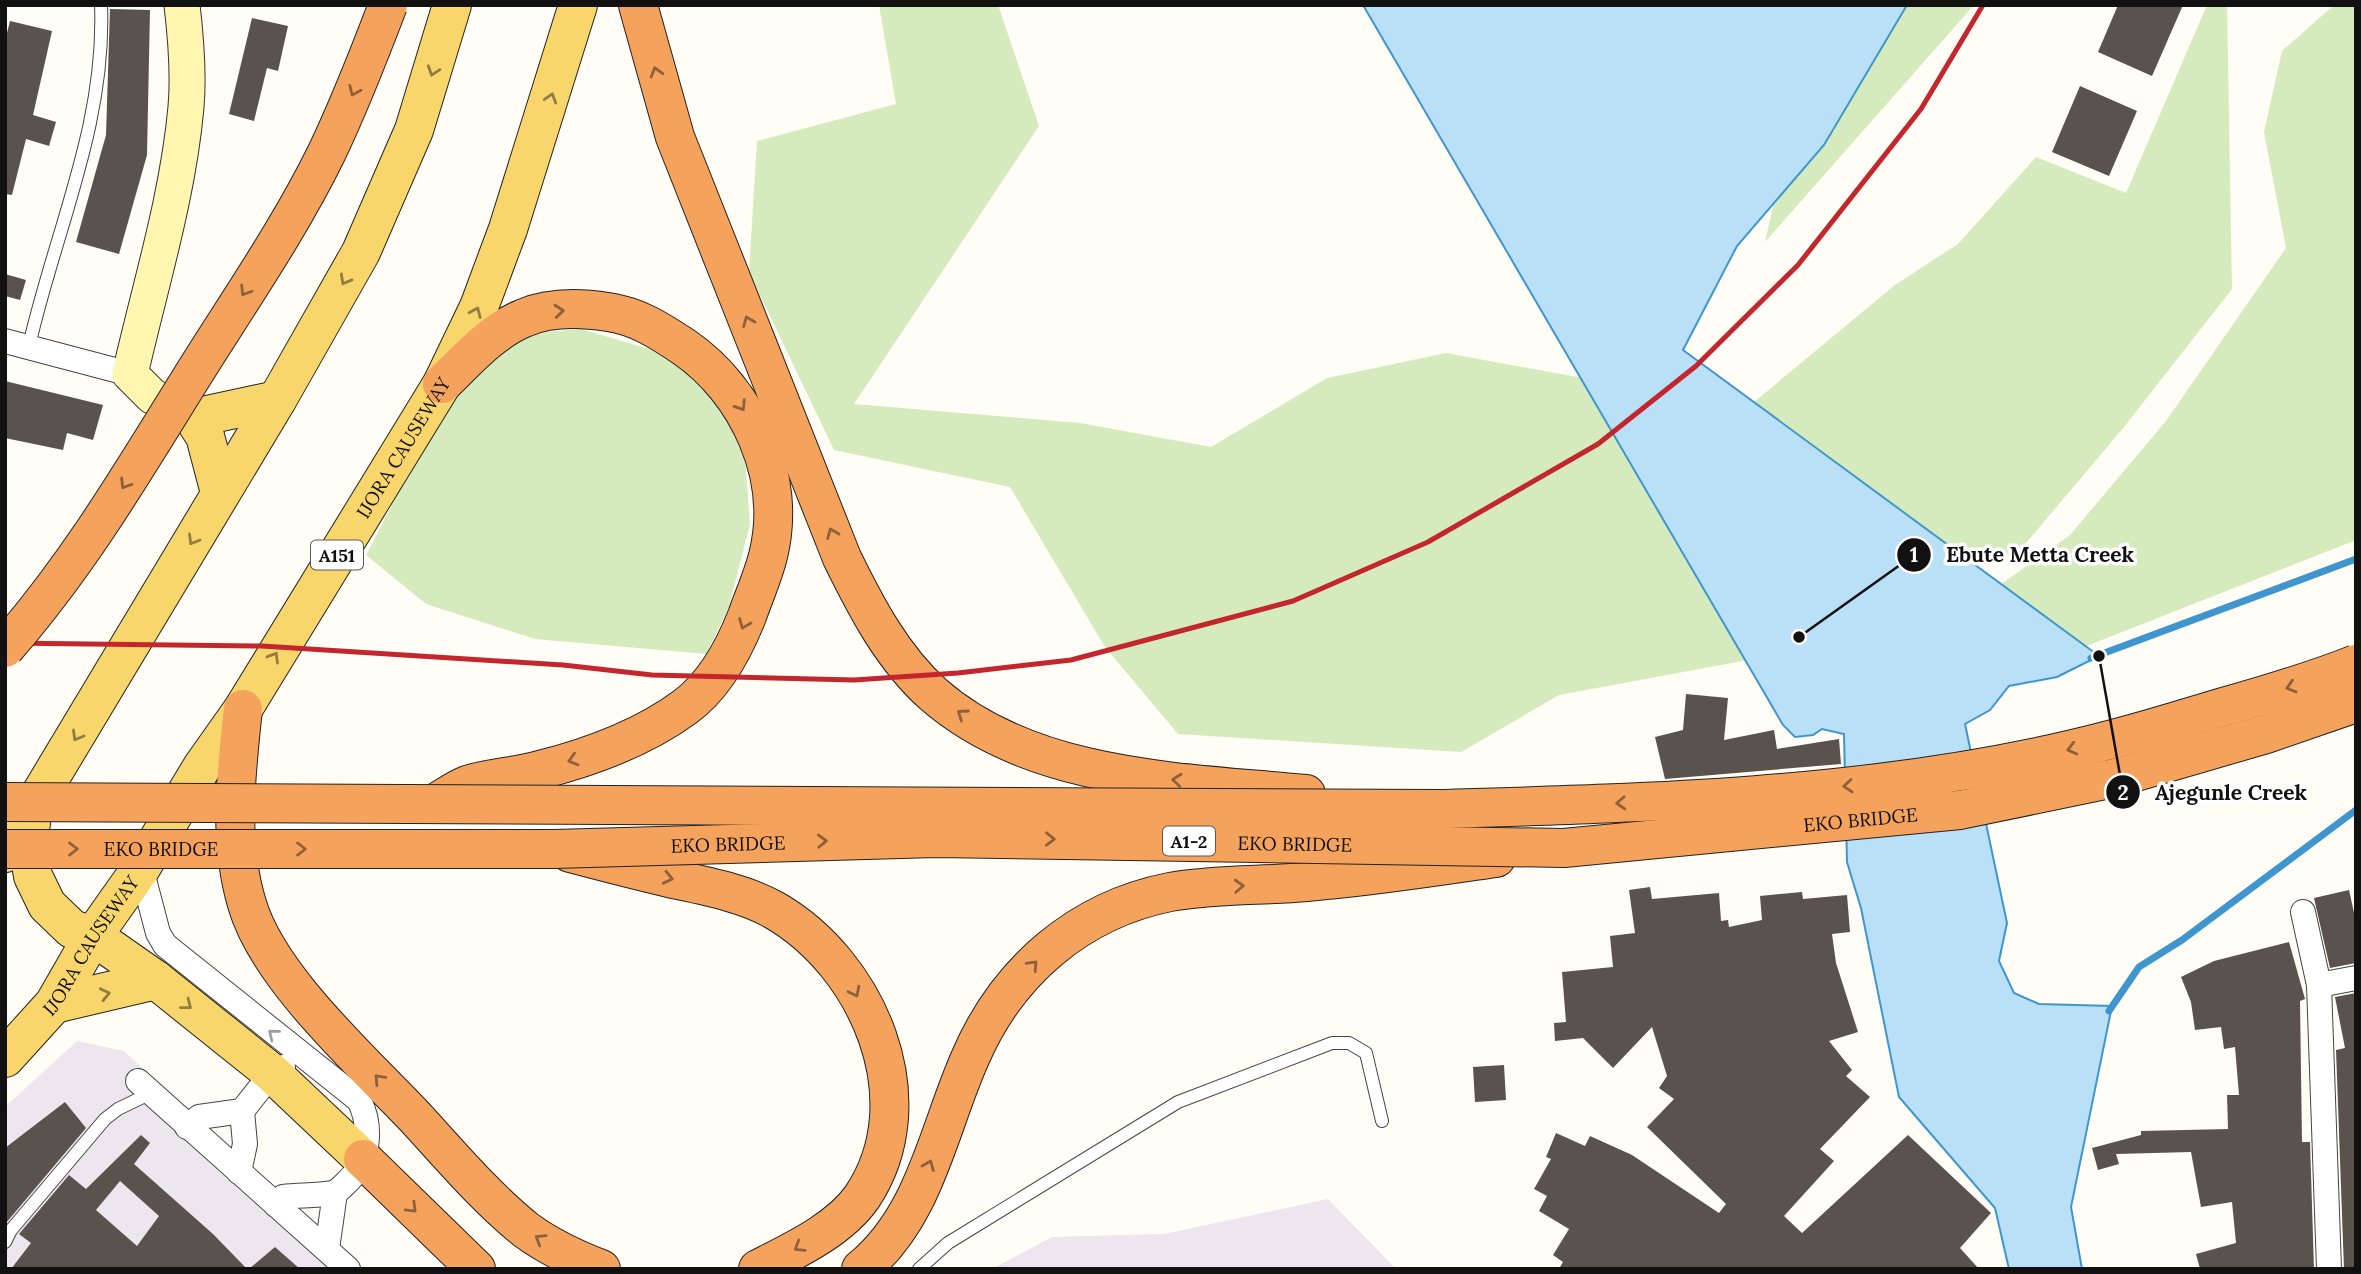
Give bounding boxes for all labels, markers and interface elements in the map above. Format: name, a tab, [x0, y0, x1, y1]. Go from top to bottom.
one-way arrow	[427, 64, 441, 76]
one-way arrow	[649, 66, 664, 78]
one-way arrow	[348, 84, 362, 97]
one-way arrow	[542, 92, 557, 104]
one-way arrow	[340, 273, 353, 285]
one-way arrow	[241, 283, 254, 296]
one-way arrow	[554, 304, 565, 319]
one-way arrow	[467, 307, 481, 320]
one-way arrow	[743, 316, 757, 328]
street label: IJORA CAUSEWAY	[351, 372, 456, 523]
one-way arrow	[733, 398, 746, 411]
one-way arrow	[121, 477, 134, 490]
one-way arrow	[827, 527, 841, 539]
one-way arrow	[188, 532, 201, 545]
callout: Ebute Metta Creek	[1897, 534, 2148, 576]
road number: A151	[311, 540, 363, 570]
text: 1	[1910, 541, 1918, 568]
text: Ebute Metta Creek	[1946, 541, 2135, 568]
one-way arrow	[738, 617, 752, 629]
one-way arrow	[266, 651, 279, 664]
one-way arrow	[2286, 678, 2298, 693]
one-way arrow	[957, 709, 970, 722]
one-way arrow	[73, 728, 86, 741]
one-way arrow	[2067, 741, 2079, 755]
one-way arrow	[568, 752, 580, 767]
callout: Ajegunle Creek	[2106, 771, 2321, 813]
one-way arrow	[1172, 773, 1183, 788]
one-way arrow	[1842, 778, 1853, 793]
text: 2	[2117, 779, 2129, 806]
text: Ajegunle Creek	[2155, 779, 2308, 806]
one-way arrow	[1616, 795, 1627, 810]
street label: EKO BRIDGE	[1802, 802, 1919, 837]
road number: A1-2	[1163, 826, 1215, 856]
street label: EKO BRIDGE	[670, 830, 786, 858]
one-way arrow	[1045, 831, 1056, 847]
street label: EKO BRIDGE	[1237, 831, 1352, 857]
one-way arrow	[817, 834, 828, 849]
street label: EKO BRIDGE	[104, 837, 218, 861]
one-way arrow	[69, 841, 79, 857]
one-way arrow	[296, 841, 307, 857]
one-way arrow	[662, 869, 674, 884]
street label: IJORA CAUSEWAY	[37, 870, 144, 1021]
one-way arrow	[1234, 878, 1245, 893]
one-way arrow	[1024, 960, 1037, 973]
one-way arrow	[846, 985, 860, 997]
one-way arrow	[99, 988, 111, 1002]
one-way arrow	[179, 997, 192, 1010]
one-way arrow	[268, 1029, 280, 1042]
one-way arrow	[374, 1074, 387, 1087]
one-way arrow	[921, 1159, 935, 1171]
one-way arrow	[403, 1199, 416, 1212]
one-way arrow	[535, 1234, 548, 1247]
one-way arrow	[793, 1238, 806, 1251]

